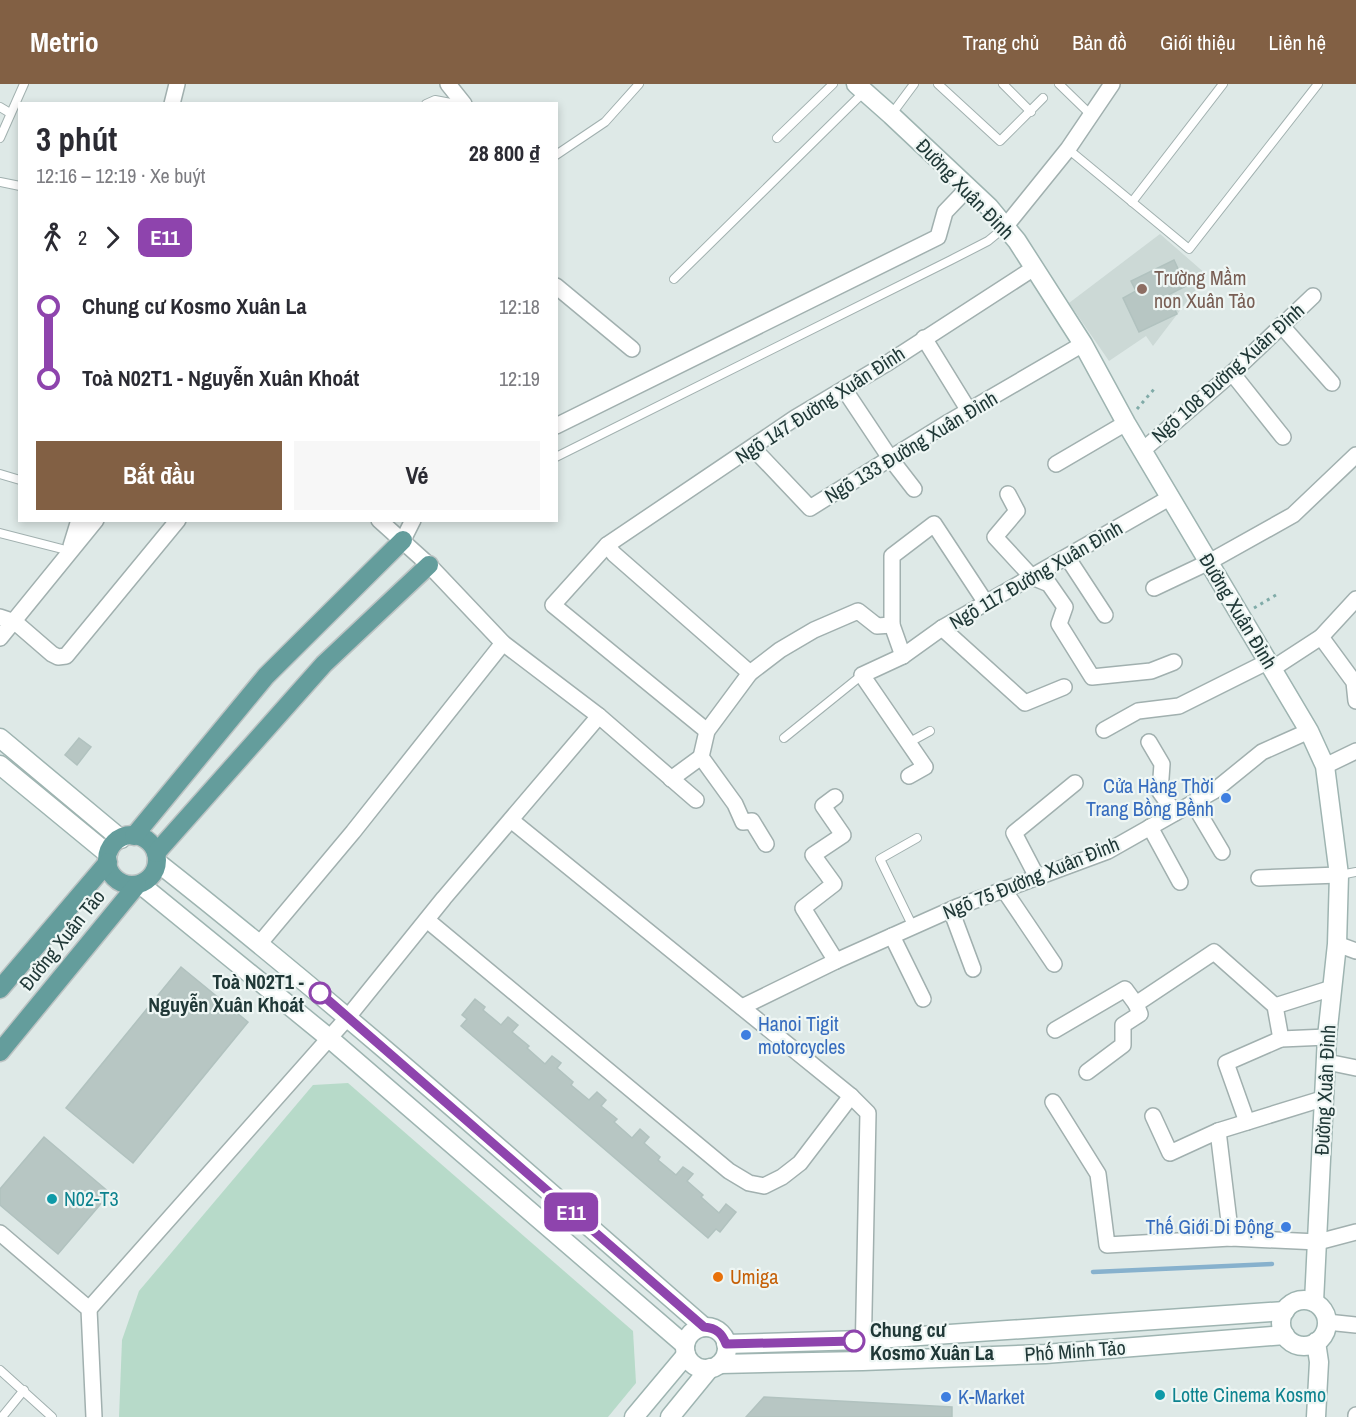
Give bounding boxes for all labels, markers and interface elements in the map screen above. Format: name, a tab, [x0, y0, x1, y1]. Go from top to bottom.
text: Metrio	[30, 23, 99, 61]
text: Trang chủ	[962, 28, 1039, 57]
text: Bản đồ	[1072, 28, 1127, 57]
text: Giới thiệu	[1160, 28, 1236, 57]
text: Liên hệ	[1269, 28, 1326, 57]
text: 3 phút	[36, 117, 117, 161]
street label: Đường Xuân Đỉnh	[910, 132, 1020, 245]
text: 28 800 ₫	[469, 138, 540, 168]
text: 12:16 – 12:19 · Xe buýt	[36, 162, 205, 189]
icon: walk	[36, 221, 69, 254]
icon: forward	[96, 221, 129, 254]
text: E11	[150, 223, 180, 252]
text: 2	[78, 224, 87, 251]
place label: Trường Mầm non Xuân Tảo	[1154, 264, 1255, 314]
marker: Trường Mầm non Xuân Tảo	[1135, 282, 1149, 296]
text: Chung cư Kosmo Xuân La	[82, 291, 307, 321]
text: 12:18	[499, 293, 540, 320]
street label: Ngõ 108 Đường Xuân Đỉnh	[1145, 297, 1310, 449]
street label: Ngõ 147 Đường Xuân Đỉnh	[730, 340, 910, 470]
text: Toà N02T1 - Nguyễn Xuân Khoát	[82, 363, 359, 393]
text: 12:19	[499, 365, 540, 392]
street label: Ngõ 133 Đường Xuân Đỉnh	[819, 384, 1002, 509]
button: Bắt đầu	[36, 441, 282, 510]
button: Vé	[294, 441, 540, 510]
street label: Ngõ 117 Đường Xuân Đỉnh	[944, 514, 1127, 635]
street label: Đường Xuân Đỉnh	[1193, 548, 1284, 674]
place label: Cửa Hàng Thời Trang Bồng Bềnh	[1086, 772, 1214, 822]
marker: Cửa Hàng Thời Trang Bồng Bềnh	[1219, 791, 1233, 805]
street label: Ngõ 75 Đường Xuân Đỉnh	[939, 830, 1123, 925]
street label: Đường Xuân Tảo	[13, 884, 111, 996]
place label: Toà N02T1 - Nguyễn Xuân Khoát	[148, 968, 305, 1018]
marker: Toà N02T1 - Nguyễn Xuân Khoát	[309, 982, 331, 1004]
place label: Hanoi Tigit motorcycles	[758, 1010, 845, 1060]
street label: Đường Xuân Đỉnh	[1308, 1024, 1341, 1156]
marker: Hanoi Tigit motorcycles	[739, 1028, 753, 1042]
place label: N02-T3	[64, 1185, 119, 1212]
marker: N02-T3	[45, 1192, 59, 1206]
line badge: E11	[536, 1192, 606, 1232]
text: E11	[556, 1198, 586, 1227]
place label: Thế Giới Di Động	[1145, 1213, 1274, 1240]
marker: Thế Giới Di Động	[1279, 1220, 1293, 1234]
place label: Umiga	[730, 1263, 778, 1290]
marker: Umiga	[711, 1270, 725, 1284]
place label: Chung cư Kosmo Xuân La	[870, 1316, 994, 1366]
marker: Chung cư Kosmo Xuân La	[843, 1330, 865, 1352]
street label: Phố Minh Tảo	[1024, 1334, 1126, 1367]
place label: Lotte Cinema Kosmo	[1172, 1381, 1326, 1408]
place label: K-Market	[958, 1383, 1025, 1410]
marker: Lotte Cinema Kosmo	[1153, 1388, 1167, 1402]
marker: K-Market	[939, 1390, 953, 1404]

